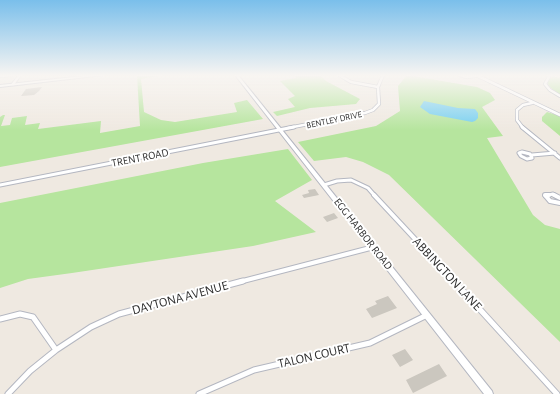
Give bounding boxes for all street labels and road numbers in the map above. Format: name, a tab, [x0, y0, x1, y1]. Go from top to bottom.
street label: BENTLEY DRIVE	[305, 109, 363, 131]
street label: TRENT ROAD	[110, 146, 170, 170]
street label: EGG HARBOR ROAD	[331, 196, 395, 272]
street label: ABBINGTON LANE	[409, 234, 485, 314]
street label: DAYTONA AVENUE	[130, 278, 230, 318]
street label: TALON COURT	[276, 340, 352, 372]

